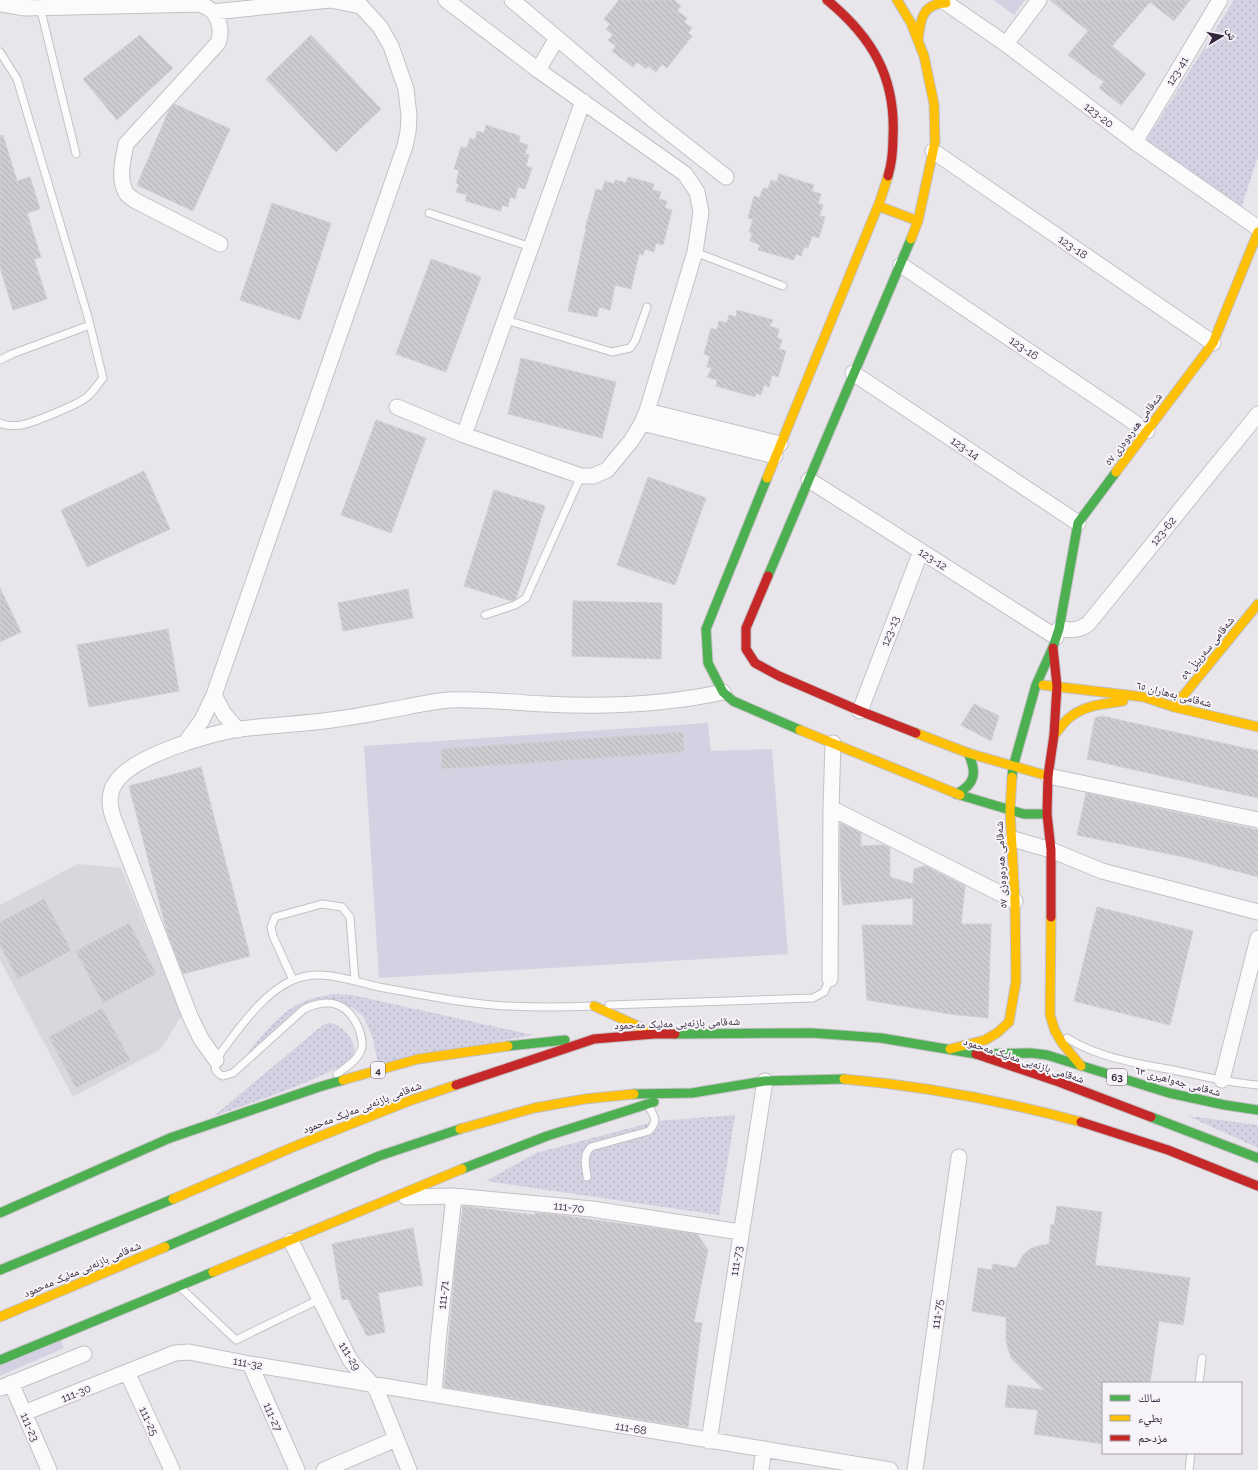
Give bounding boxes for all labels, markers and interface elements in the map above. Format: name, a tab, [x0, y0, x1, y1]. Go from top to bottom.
north arrow	[1202, 16, 1242, 56]
text: ش	[1223, 27, 1239, 42]
street label: 123-41	[1164, 54, 1191, 88]
street label: 123-20	[1081, 100, 1116, 131]
street label: 123-18	[1056, 233, 1090, 262]
street label: 123-16	[1007, 334, 1041, 363]
street label: شەقامی هەرەوەزی ٥٧	[1102, 390, 1165, 468]
street label: 123-14	[948, 434, 981, 463]
street label: 123-62	[1148, 514, 1179, 548]
street label: 123-12	[916, 546, 950, 573]
street label: شەقامی سەرپێڵ ٥٩	[1177, 613, 1237, 683]
street label: 123-13	[879, 614, 902, 648]
street label: شەقامی بەهاران ٦٥	[1135, 679, 1213, 710]
street label: شەقامی هەرەوەزی ٥٧	[993, 821, 1010, 909]
street label: شەقامی بازنەیی مەلیک مەحمود	[614, 1015, 740, 1032]
street label: شەقامی بازنەیی مەلیک مەحمود	[962, 1035, 1086, 1086]
road number: 4	[371, 1062, 385, 1078]
street label: شەقامی جەواهیری ٦٣	[1134, 1064, 1222, 1099]
road number: 63	[1107, 1069, 1127, 1085]
street label: شەقامی بازنەیی مەلیک مەحمود	[301, 1079, 423, 1136]
street label: 111-70	[553, 1199, 585, 1216]
street label: شەقامی بازنەیی مەلیک مەحمود	[22, 1239, 143, 1300]
street label: 111-73	[728, 1245, 745, 1277]
street label: 111-71	[436, 1280, 451, 1310]
street label: 111-75	[929, 1298, 946, 1330]
street label: 111-29	[336, 1340, 363, 1373]
street label: 111-32	[232, 1354, 264, 1373]
street label: 111-30	[59, 1382, 93, 1405]
legend	[1102, 1382, 1242, 1454]
text: سالك	[1138, 1391, 1160, 1405]
street label: 111-27	[260, 1401, 285, 1434]
street label: 111-25	[136, 1405, 161, 1438]
street label: 111-23	[17, 1411, 42, 1444]
text: بطيء	[1138, 1411, 1162, 1428]
street label: 111-68	[614, 1419, 648, 1438]
text: مزدحم	[1138, 1431, 1167, 1446]

